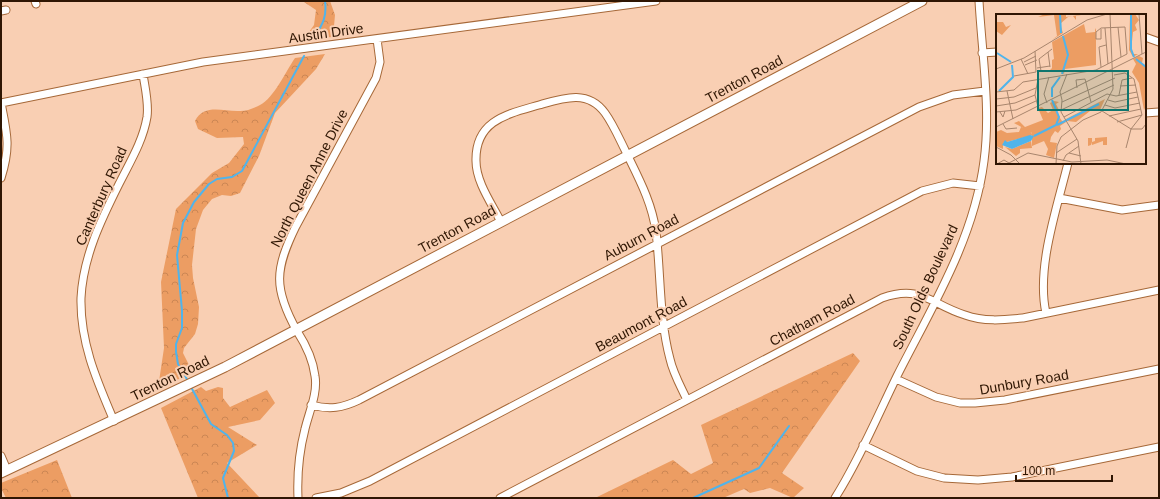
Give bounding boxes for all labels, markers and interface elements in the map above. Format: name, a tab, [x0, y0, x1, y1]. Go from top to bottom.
inset map	[996, 14, 1146, 164]
street label: Austin Drive	[288, 20, 365, 46]
street label: Trenton Road	[703, 52, 785, 106]
street label: North Queen Anne Drive	[267, 106, 351, 250]
street label: Canterbury Road	[72, 144, 130, 248]
street label: Trenton Road	[416, 202, 498, 256]
street label: Auburn Road	[601, 211, 681, 263]
street label: South Olds Boulevard	[889, 222, 961, 352]
street label: Chatham Road	[767, 291, 857, 349]
street label: Beaumont Road	[593, 293, 689, 355]
street label: Trenton Road	[128, 352, 212, 404]
street label: Dunbury Road	[978, 366, 1070, 398]
scale bar	[1016, 457, 1112, 483]
text: 100 m	[1022, 464, 1055, 478]

